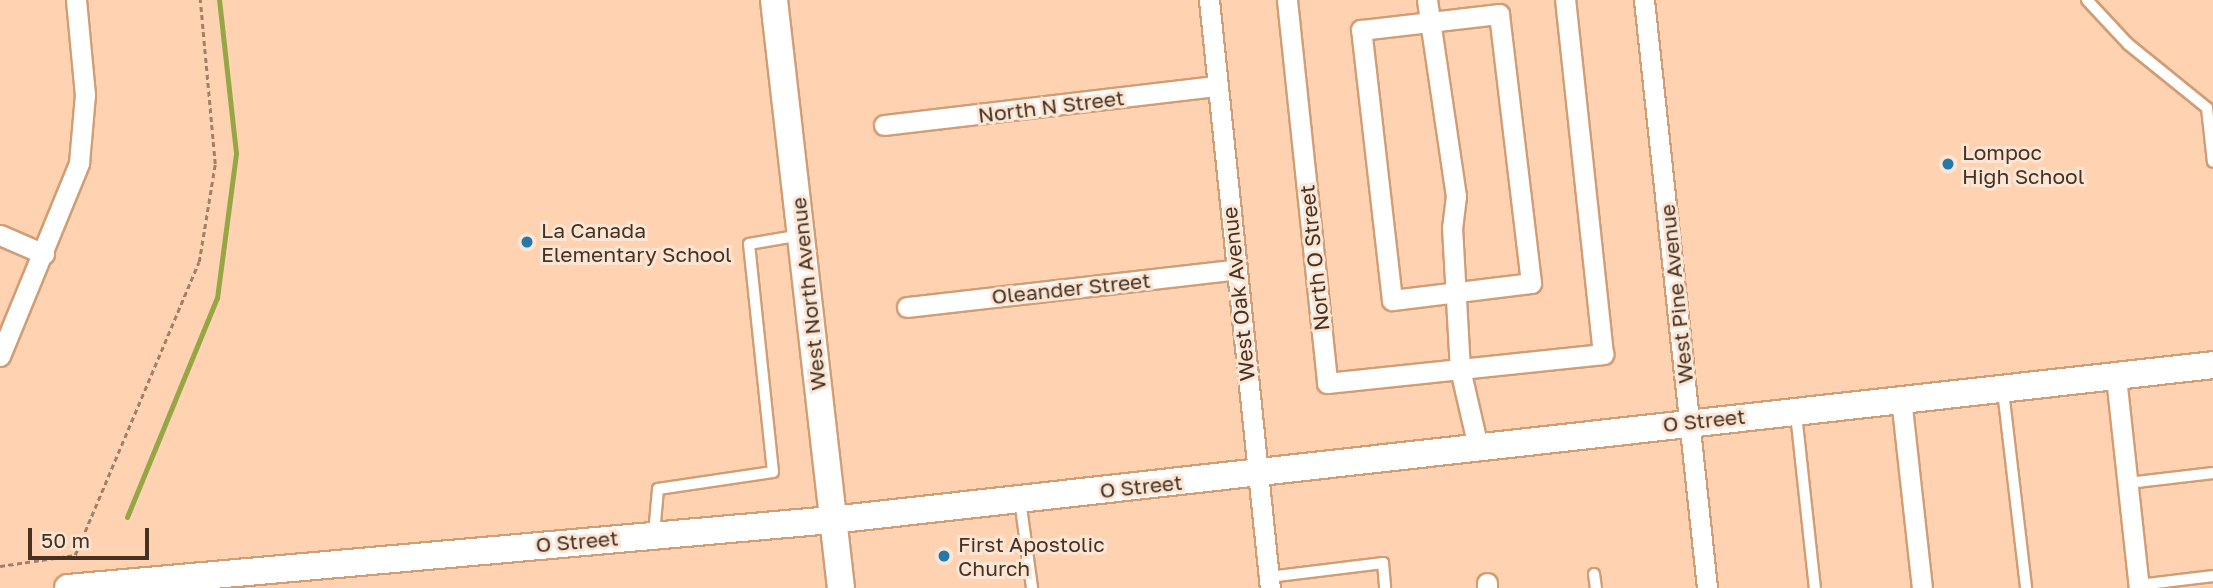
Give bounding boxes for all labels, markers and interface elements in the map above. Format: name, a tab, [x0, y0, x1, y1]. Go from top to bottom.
street label: North N Street	[976, 85, 1126, 127]
place label: Lompoc High School	[1962, 139, 2084, 189]
marker: Lompoc High School	[1940, 156, 1956, 172]
street label: North O Street	[1294, 184, 1334, 332]
street label: West North Avenue	[785, 196, 831, 392]
street label: West Pine Avenue	[1654, 203, 1698, 385]
street label: West Oak Avenue	[1216, 206, 1260, 382]
place label: La Canada Elementary School	[541, 217, 732, 267]
marker: La Canada Elementary School	[519, 234, 535, 250]
street label: Oleander Street	[990, 267, 1152, 309]
street label: O Street	[1661, 403, 1747, 437]
street label: O Street	[1098, 469, 1184, 503]
scale bar	[32, 514, 152, 558]
street label: O Street	[535, 525, 619, 557]
text: 50 m	[41, 527, 90, 553]
place label: First Apostolic Church	[958, 531, 1105, 581]
marker: First Apostolic Church	[936, 548, 952, 564]

